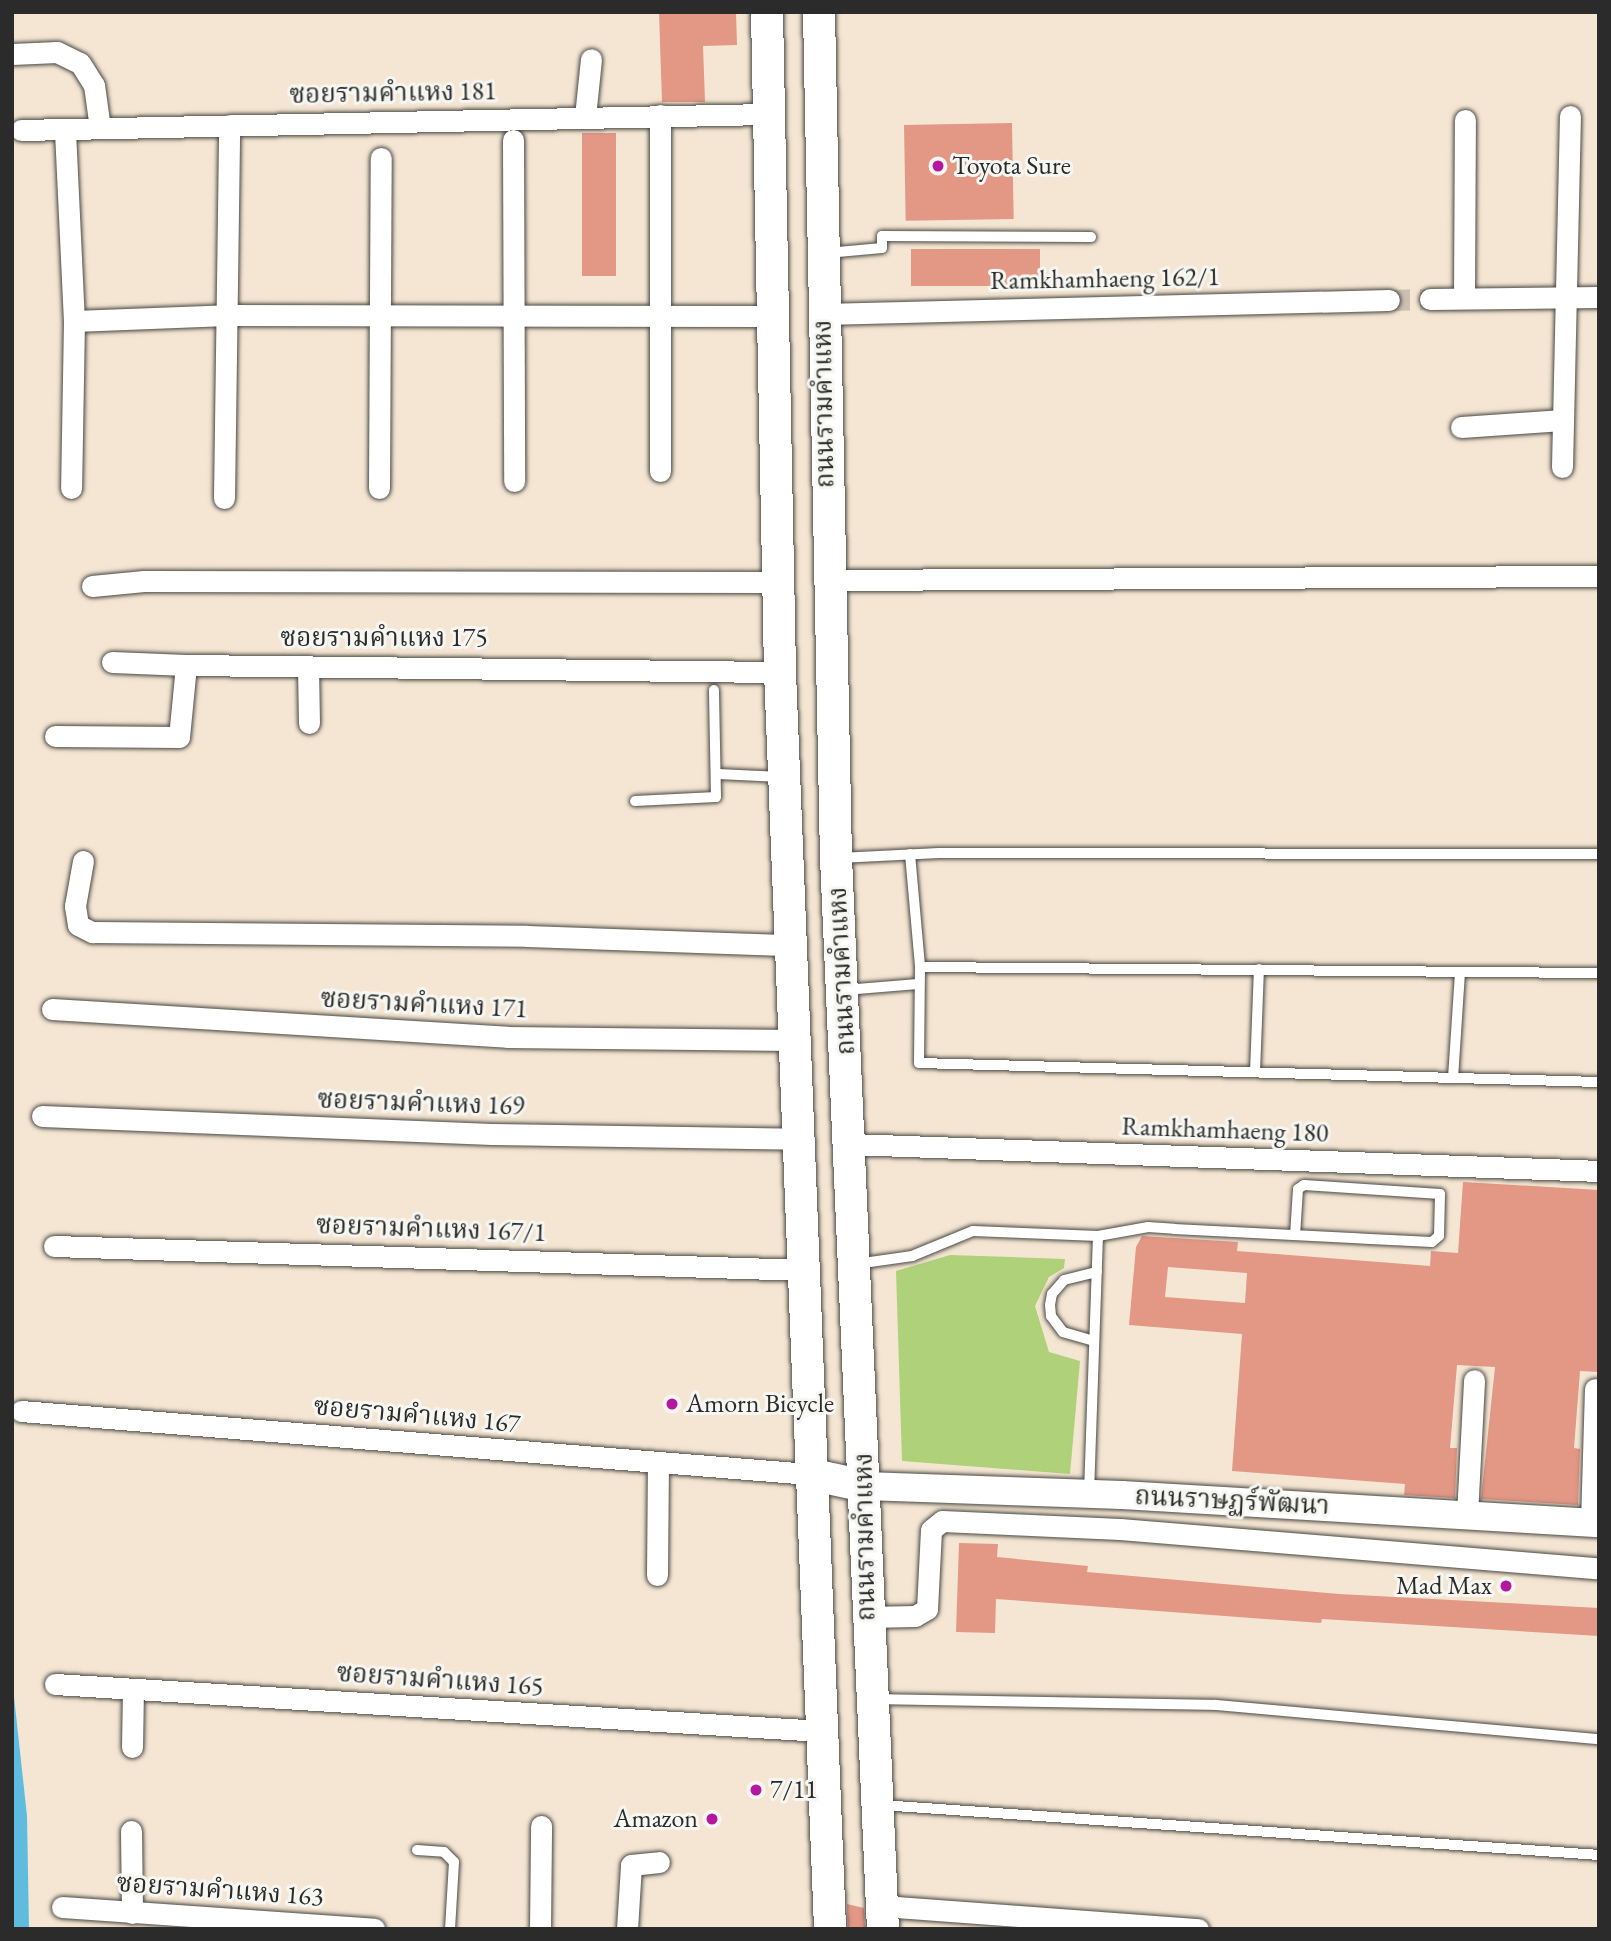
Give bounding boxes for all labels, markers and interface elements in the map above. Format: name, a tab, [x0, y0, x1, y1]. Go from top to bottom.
street label: ซอยรามคำแหง 181	[289, 76, 497, 110]
place label: Toyota Sure	[952, 150, 1071, 182]
marker: Toyota Sure	[930, 158, 946, 174]
street label: Ramkhamhaeng 162/1	[990, 261, 1220, 297]
street label: ถนนรามคำแหง	[807, 320, 841, 488]
street label: ซอยรามคำแหง 175	[280, 622, 488, 654]
street label: ถนนรามคำแหง	[822, 886, 862, 1056]
street label: ซอยรามคำแหง 171	[320, 983, 528, 1025]
street label: ซอยรามคำแหง 169	[317, 1084, 525, 1122]
street label: Ramkhamhaeng 180	[1121, 1111, 1329, 1149]
street label: ซอยรามคำแหง 167/1	[315, 1209, 547, 1249]
place label: Amorn Bicycle	[686, 1388, 834, 1420]
street label: ซอยรามคำแหง 167	[312, 1390, 522, 1440]
marker: Amorn Bicycle	[664, 1396, 680, 1412]
street label: ถนนรามคำแหง	[848, 1453, 882, 1621]
street label: ถนนราษฏร์พัฒนา	[1134, 1480, 1330, 1522]
place label: Mad Max	[1396, 1570, 1492, 1602]
marker: Mad Max	[1498, 1578, 1514, 1594]
street label: ซอยรามคำแหง 165	[336, 1657, 544, 1703]
place label: 7/11	[770, 1774, 818, 1806]
marker: 7/11	[748, 1782, 764, 1798]
place label: Amazon	[614, 1803, 698, 1835]
marker: Amazon	[704, 1811, 720, 1827]
street label: ซอยรามคำแหง 163	[116, 1867, 324, 1913]

